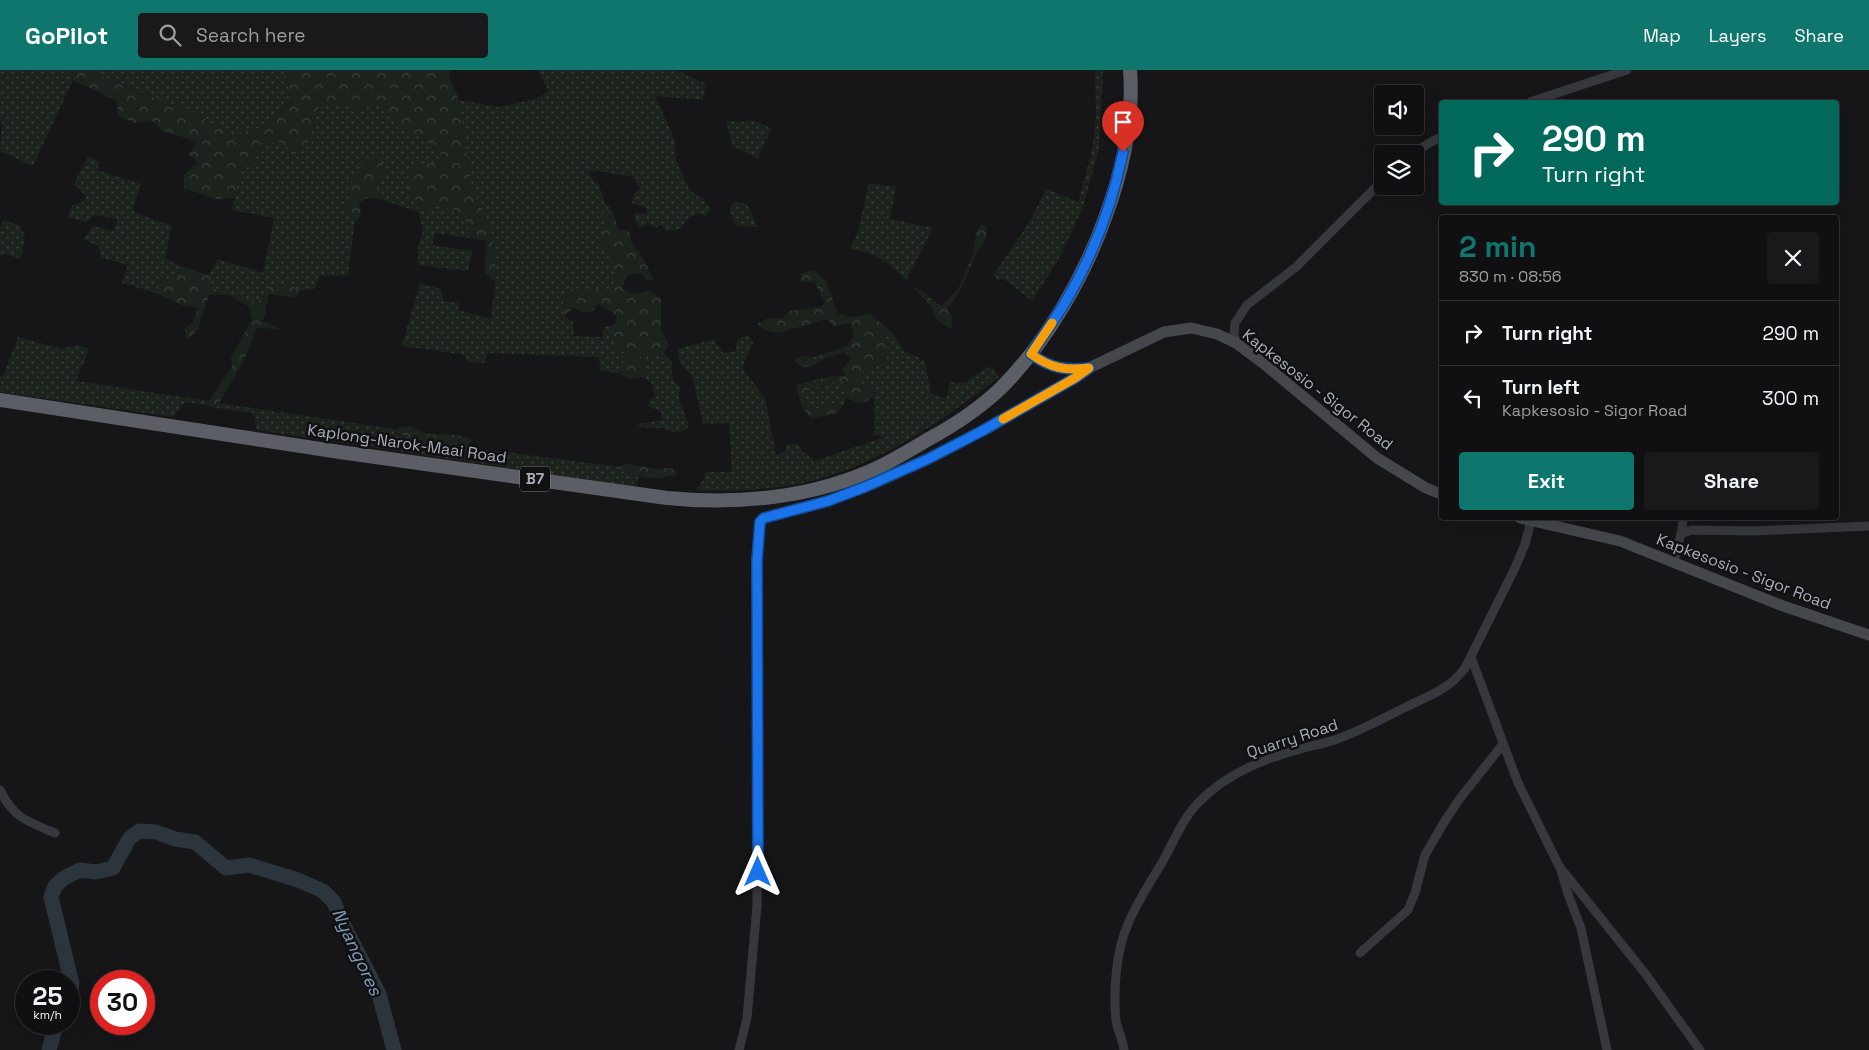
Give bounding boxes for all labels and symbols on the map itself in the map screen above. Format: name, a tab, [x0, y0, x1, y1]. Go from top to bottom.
pin	[1102, 101, 1144, 152]
street label: Kapkesosio - Sigor Road	[1238, 324, 1397, 455]
street label: Kaplong-Narok-Maai Road	[306, 419, 508, 468]
road number: B7	[520, 466, 550, 492]
street label: Kapkesosio - Sigor Road	[1654, 528, 1834, 614]
street label: Quarry Road	[1244, 714, 1341, 763]
position arrow	[731, 845, 783, 897]
water label: Nyangores	[327, 904, 388, 1000]
speed limit sign: 30	[90, 970, 155, 1035]

